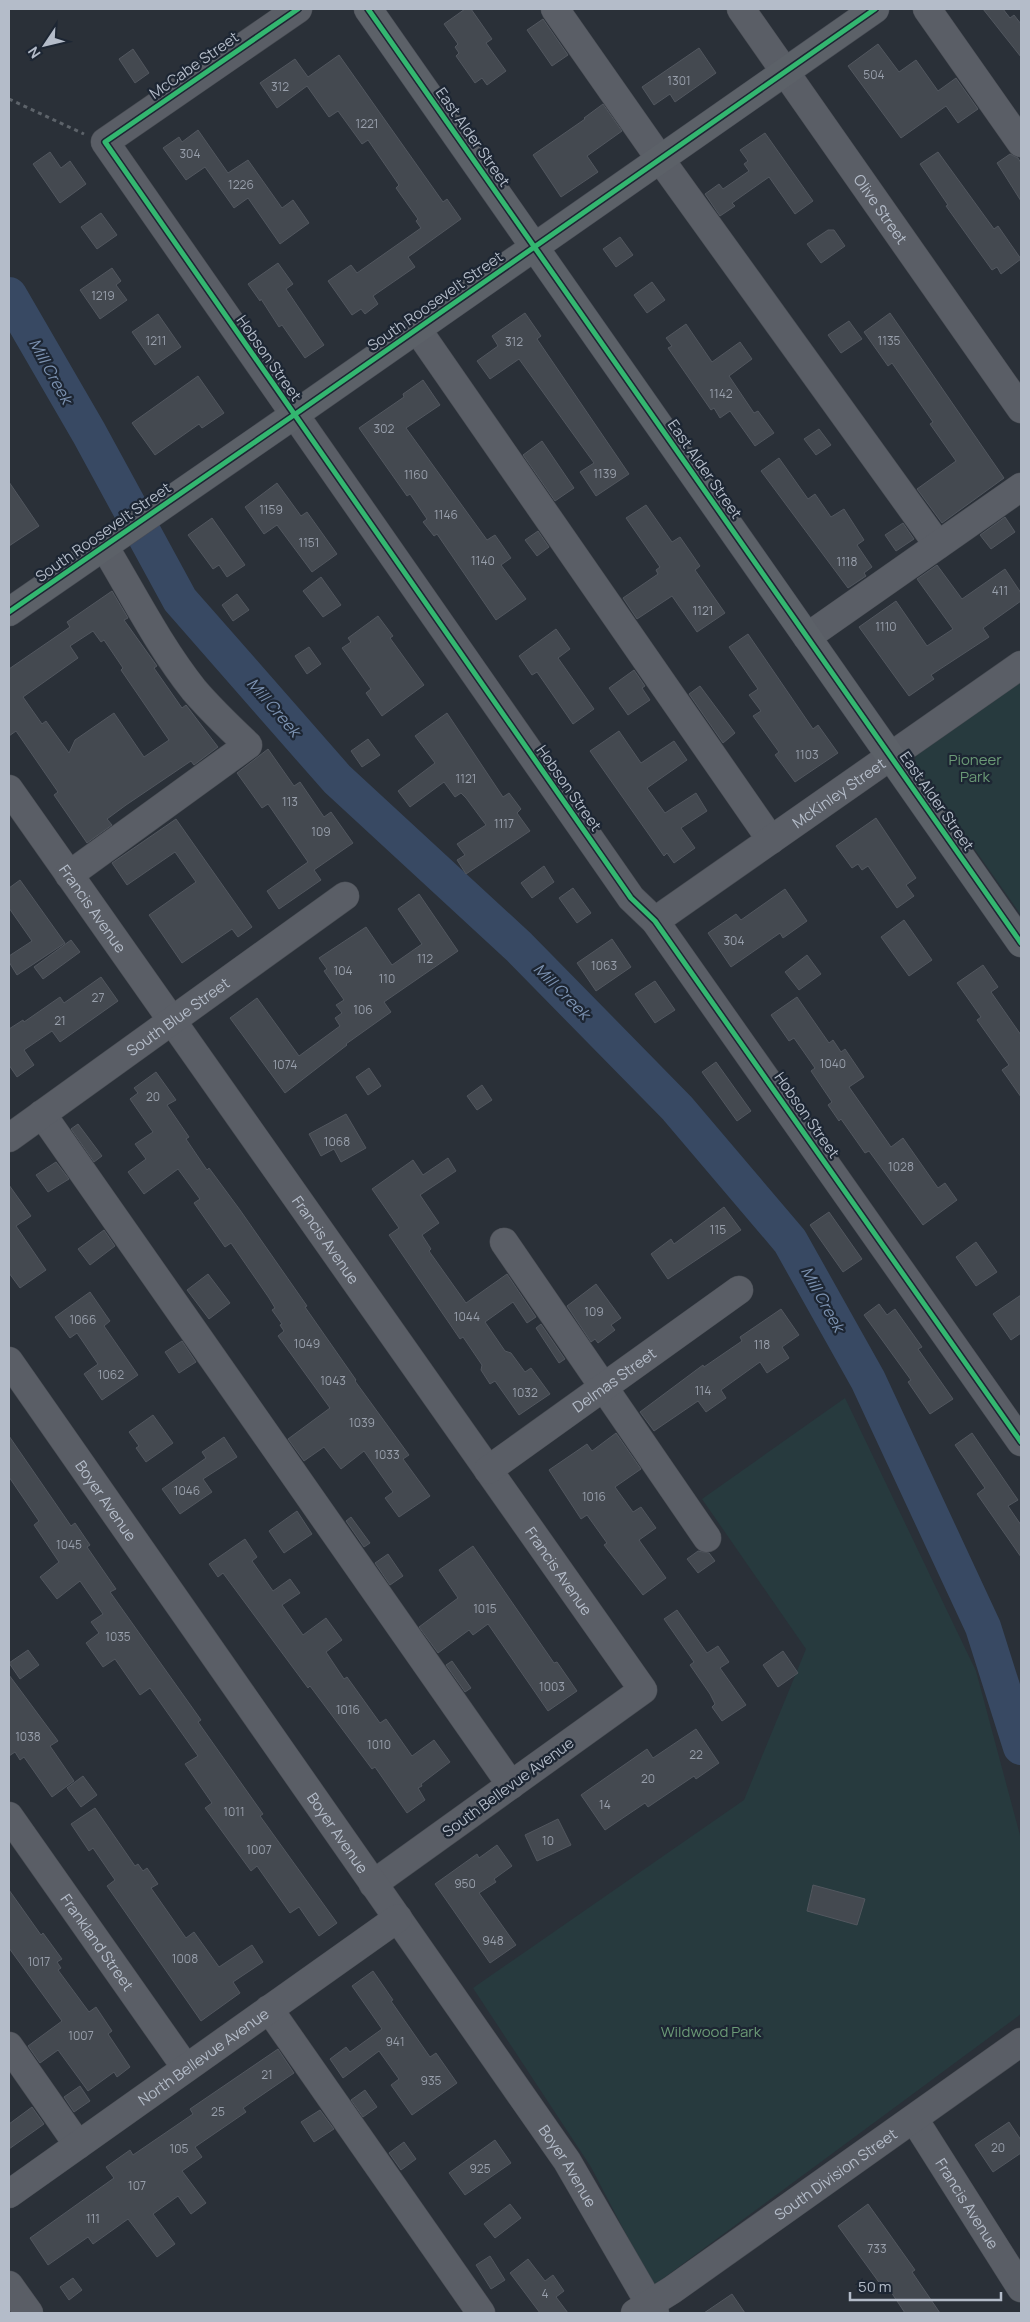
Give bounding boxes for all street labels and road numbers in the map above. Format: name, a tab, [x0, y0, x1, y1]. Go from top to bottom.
street label: McCabe Street	[145, 26, 243, 104]
street label: East Alder Street	[431, 83, 515, 191]
street label: Olive Street	[849, 170, 913, 248]
street label: South Roosevelt Street	[363, 246, 507, 356]
street label: Hobson Street	[232, 311, 306, 405]
street label: East Alder Street	[663, 415, 747, 523]
street label: South Roosevelt Street	[31, 477, 175, 587]
street label: Hobson Street	[532, 741, 606, 835]
street label: East Alder Street	[895, 747, 979, 855]
street label: McKinley Street	[788, 753, 889, 833]
street label: Francis Avenue	[55, 860, 132, 957]
street label: South Blue Street	[122, 972, 234, 1061]
street label: Hobson Street	[770, 1068, 844, 1162]
street label: Francis Avenue	[288, 1191, 365, 1288]
street label: Delmas Street	[568, 1342, 660, 1417]
street label: Boyer Avenue	[71, 1456, 142, 1545]
street label: Francis Avenue	[521, 1522, 598, 1619]
street label: South Bellevue Avenue	[438, 1732, 578, 1842]
street label: Boyer Avenue	[302, 1788, 374, 1877]
street label: Frankland Street	[56, 1889, 139, 1995]
street label: North Bellevue Avenue	[134, 2003, 273, 2110]
street label: Boyer Avenue	[534, 2120, 602, 2211]
street label: South Division Street	[770, 2123, 901, 2225]
street label: Francis Avenue	[931, 2154, 1004, 2253]

